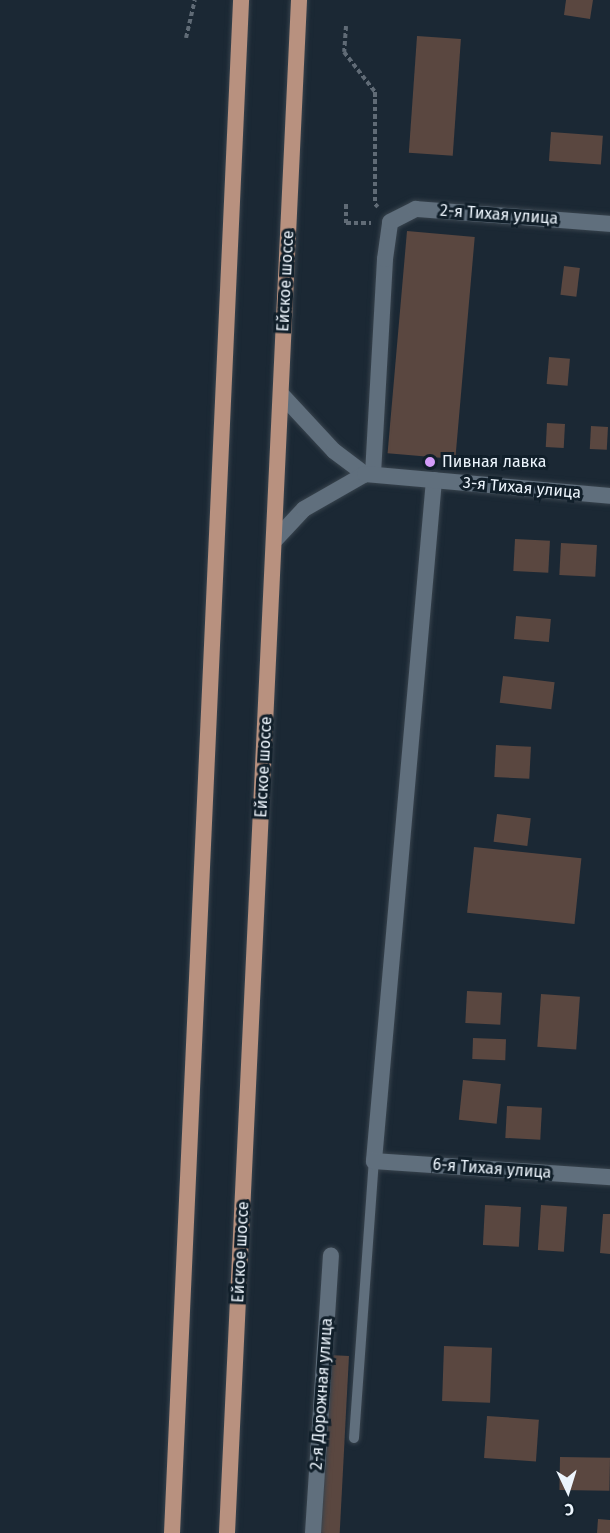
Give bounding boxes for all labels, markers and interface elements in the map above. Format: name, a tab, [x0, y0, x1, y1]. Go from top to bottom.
street label: 2-я Тихая улица	[439, 201, 559, 229]
street label: Ейское шоссе	[274, 230, 298, 332]
place label: Пивная лавка	[442, 452, 546, 472]
marker: Пивная лавка	[423, 455, 437, 469]
street label: 3-я Тихая улица	[462, 473, 582, 503]
street label: Ейское шоссе	[252, 716, 276, 818]
street label: 6-я Тихая улица	[432, 1155, 552, 1183]
street label: Ейское шоссе	[229, 1201, 253, 1303]
street label: 2-я Дорожная улица	[307, 1317, 337, 1471]
north arrow	[538, 1461, 598, 1521]
text: С	[564, 1500, 575, 1519]

